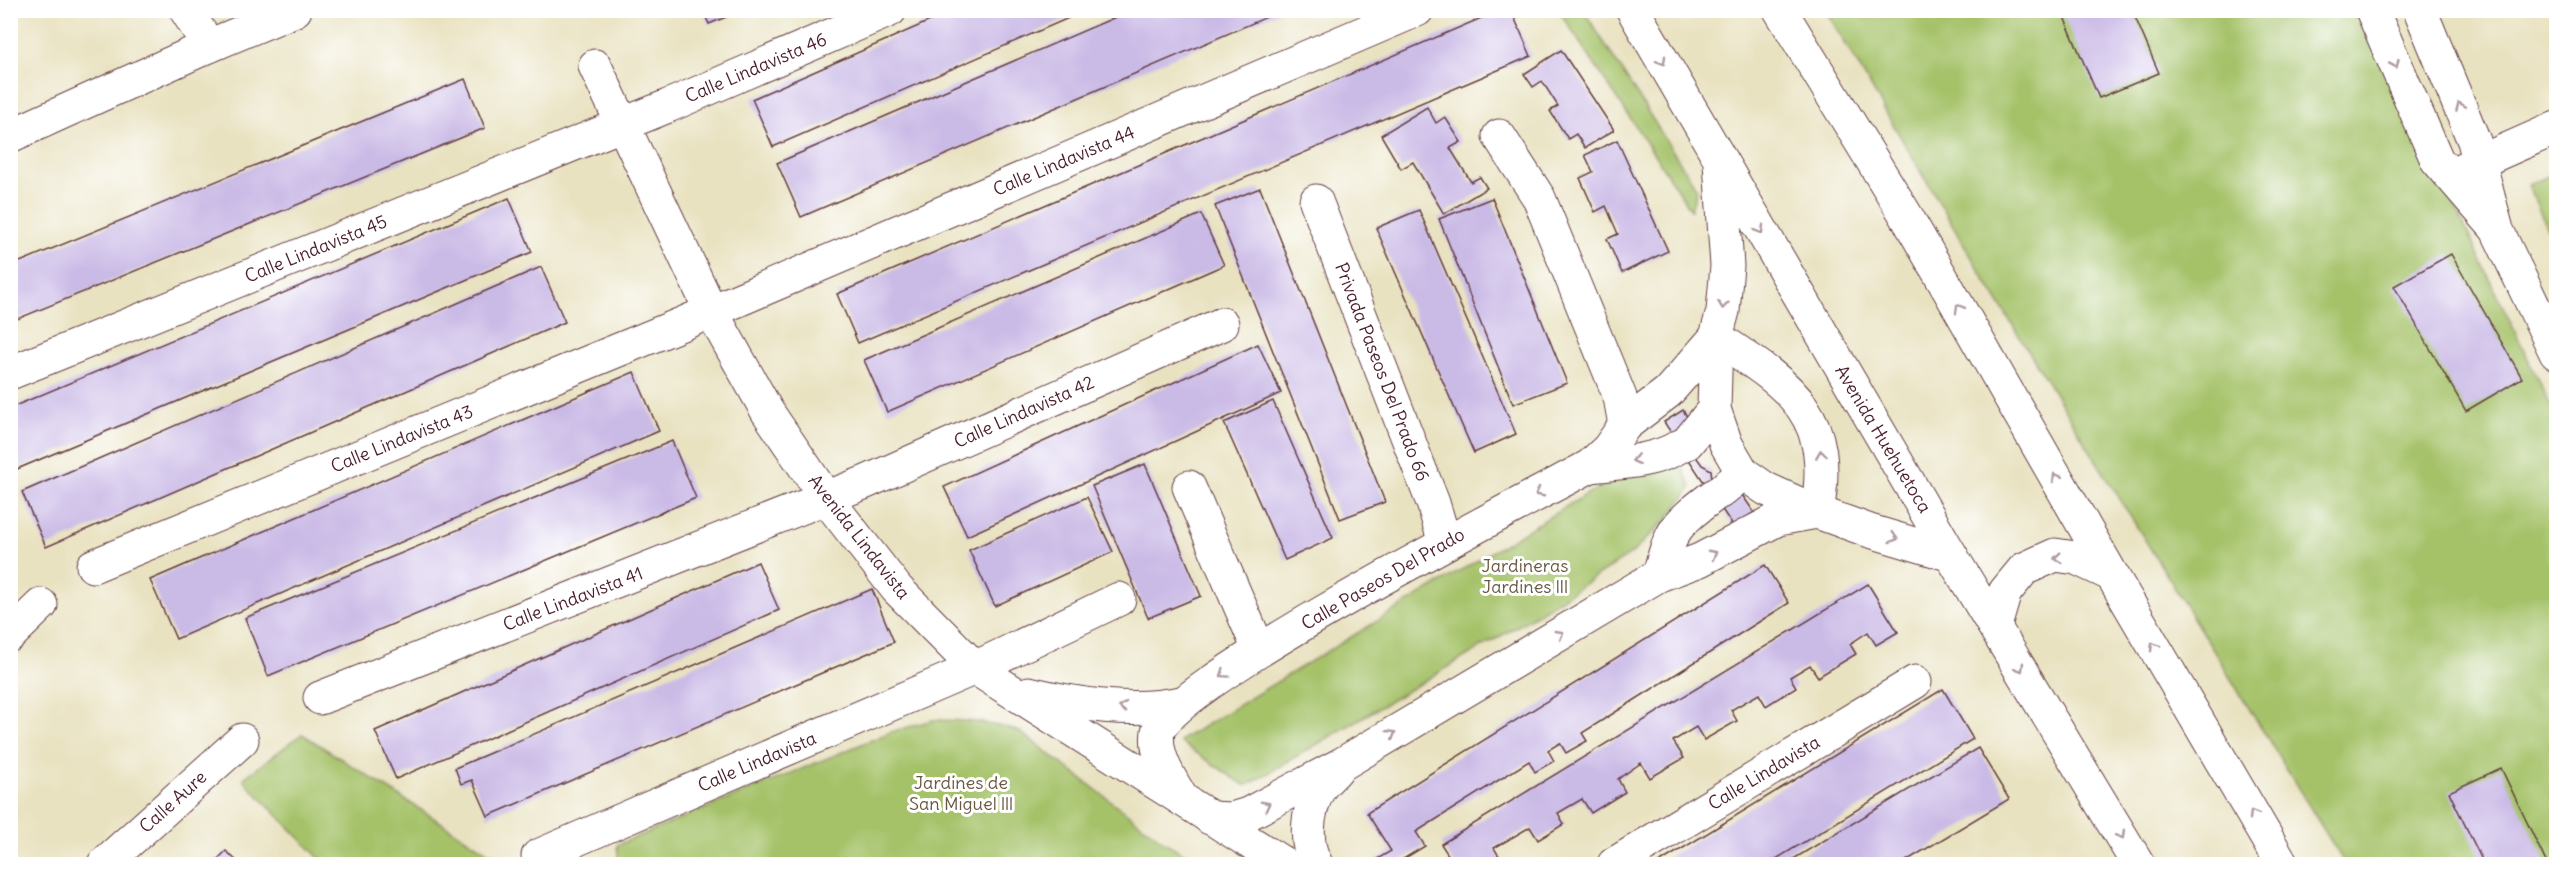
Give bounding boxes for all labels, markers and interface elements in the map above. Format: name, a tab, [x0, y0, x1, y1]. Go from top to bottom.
street label: Calle Lindavista 46	[682, 27, 830, 108]
one-way arrow	[1655, 55, 1666, 65]
one-way arrow	[2388, 58, 2400, 69]
one-way arrow	[2455, 102, 2467, 113]
street label: Calle Lindavista 44	[990, 120, 1138, 201]
street label: Calle Lindavista 45	[241, 210, 390, 288]
one-way arrow	[1752, 224, 1764, 234]
street label: Privada Paseos Del Prado 66	[1330, 259, 1435, 484]
one-way arrow	[1718, 301, 1730, 310]
one-way arrow	[1955, 304, 1966, 314]
street label: Avenida Huehuetoca	[1830, 361, 1937, 517]
street label: Calle Lindavista 42	[950, 370, 1098, 453]
street label: Calle Lindavista 43	[327, 400, 476, 478]
one-way arrow	[1815, 449, 1827, 458]
one-way arrow	[1631, 453, 1641, 466]
street label: Avenida Lindavista	[804, 470, 915, 604]
one-way arrow	[2052, 473, 2063, 483]
one-way arrow	[1534, 486, 1545, 498]
street label: Calle Paseos Del Prado	[1297, 522, 1469, 635]
one-way arrow	[1888, 531, 1899, 543]
one-way arrow	[1707, 549, 1718, 561]
one-way arrow	[2053, 551, 2063, 564]
park label: Jardineras Jardines lll	[1482, 554, 1568, 598]
street label: Calle Lindavista 41	[500, 561, 646, 636]
one-way arrow	[1554, 630, 1564, 641]
one-way arrow	[2149, 642, 2161, 652]
one-way arrow	[2013, 662, 2025, 672]
one-way arrow	[1220, 667, 1231, 678]
one-way arrow	[1119, 701, 1128, 714]
street label: Calle Lindavista	[694, 726, 819, 797]
one-way arrow	[1386, 730, 1396, 742]
street label: Calle Lindavista	[1704, 730, 1824, 815]
street label: Calle Aure	[134, 765, 211, 838]
park label: Jardines de San Miguel lll	[909, 771, 1013, 815]
one-way arrow	[1260, 800, 1271, 812]
one-way arrow	[2248, 810, 2260, 820]
one-way arrow	[2114, 829, 2125, 839]

